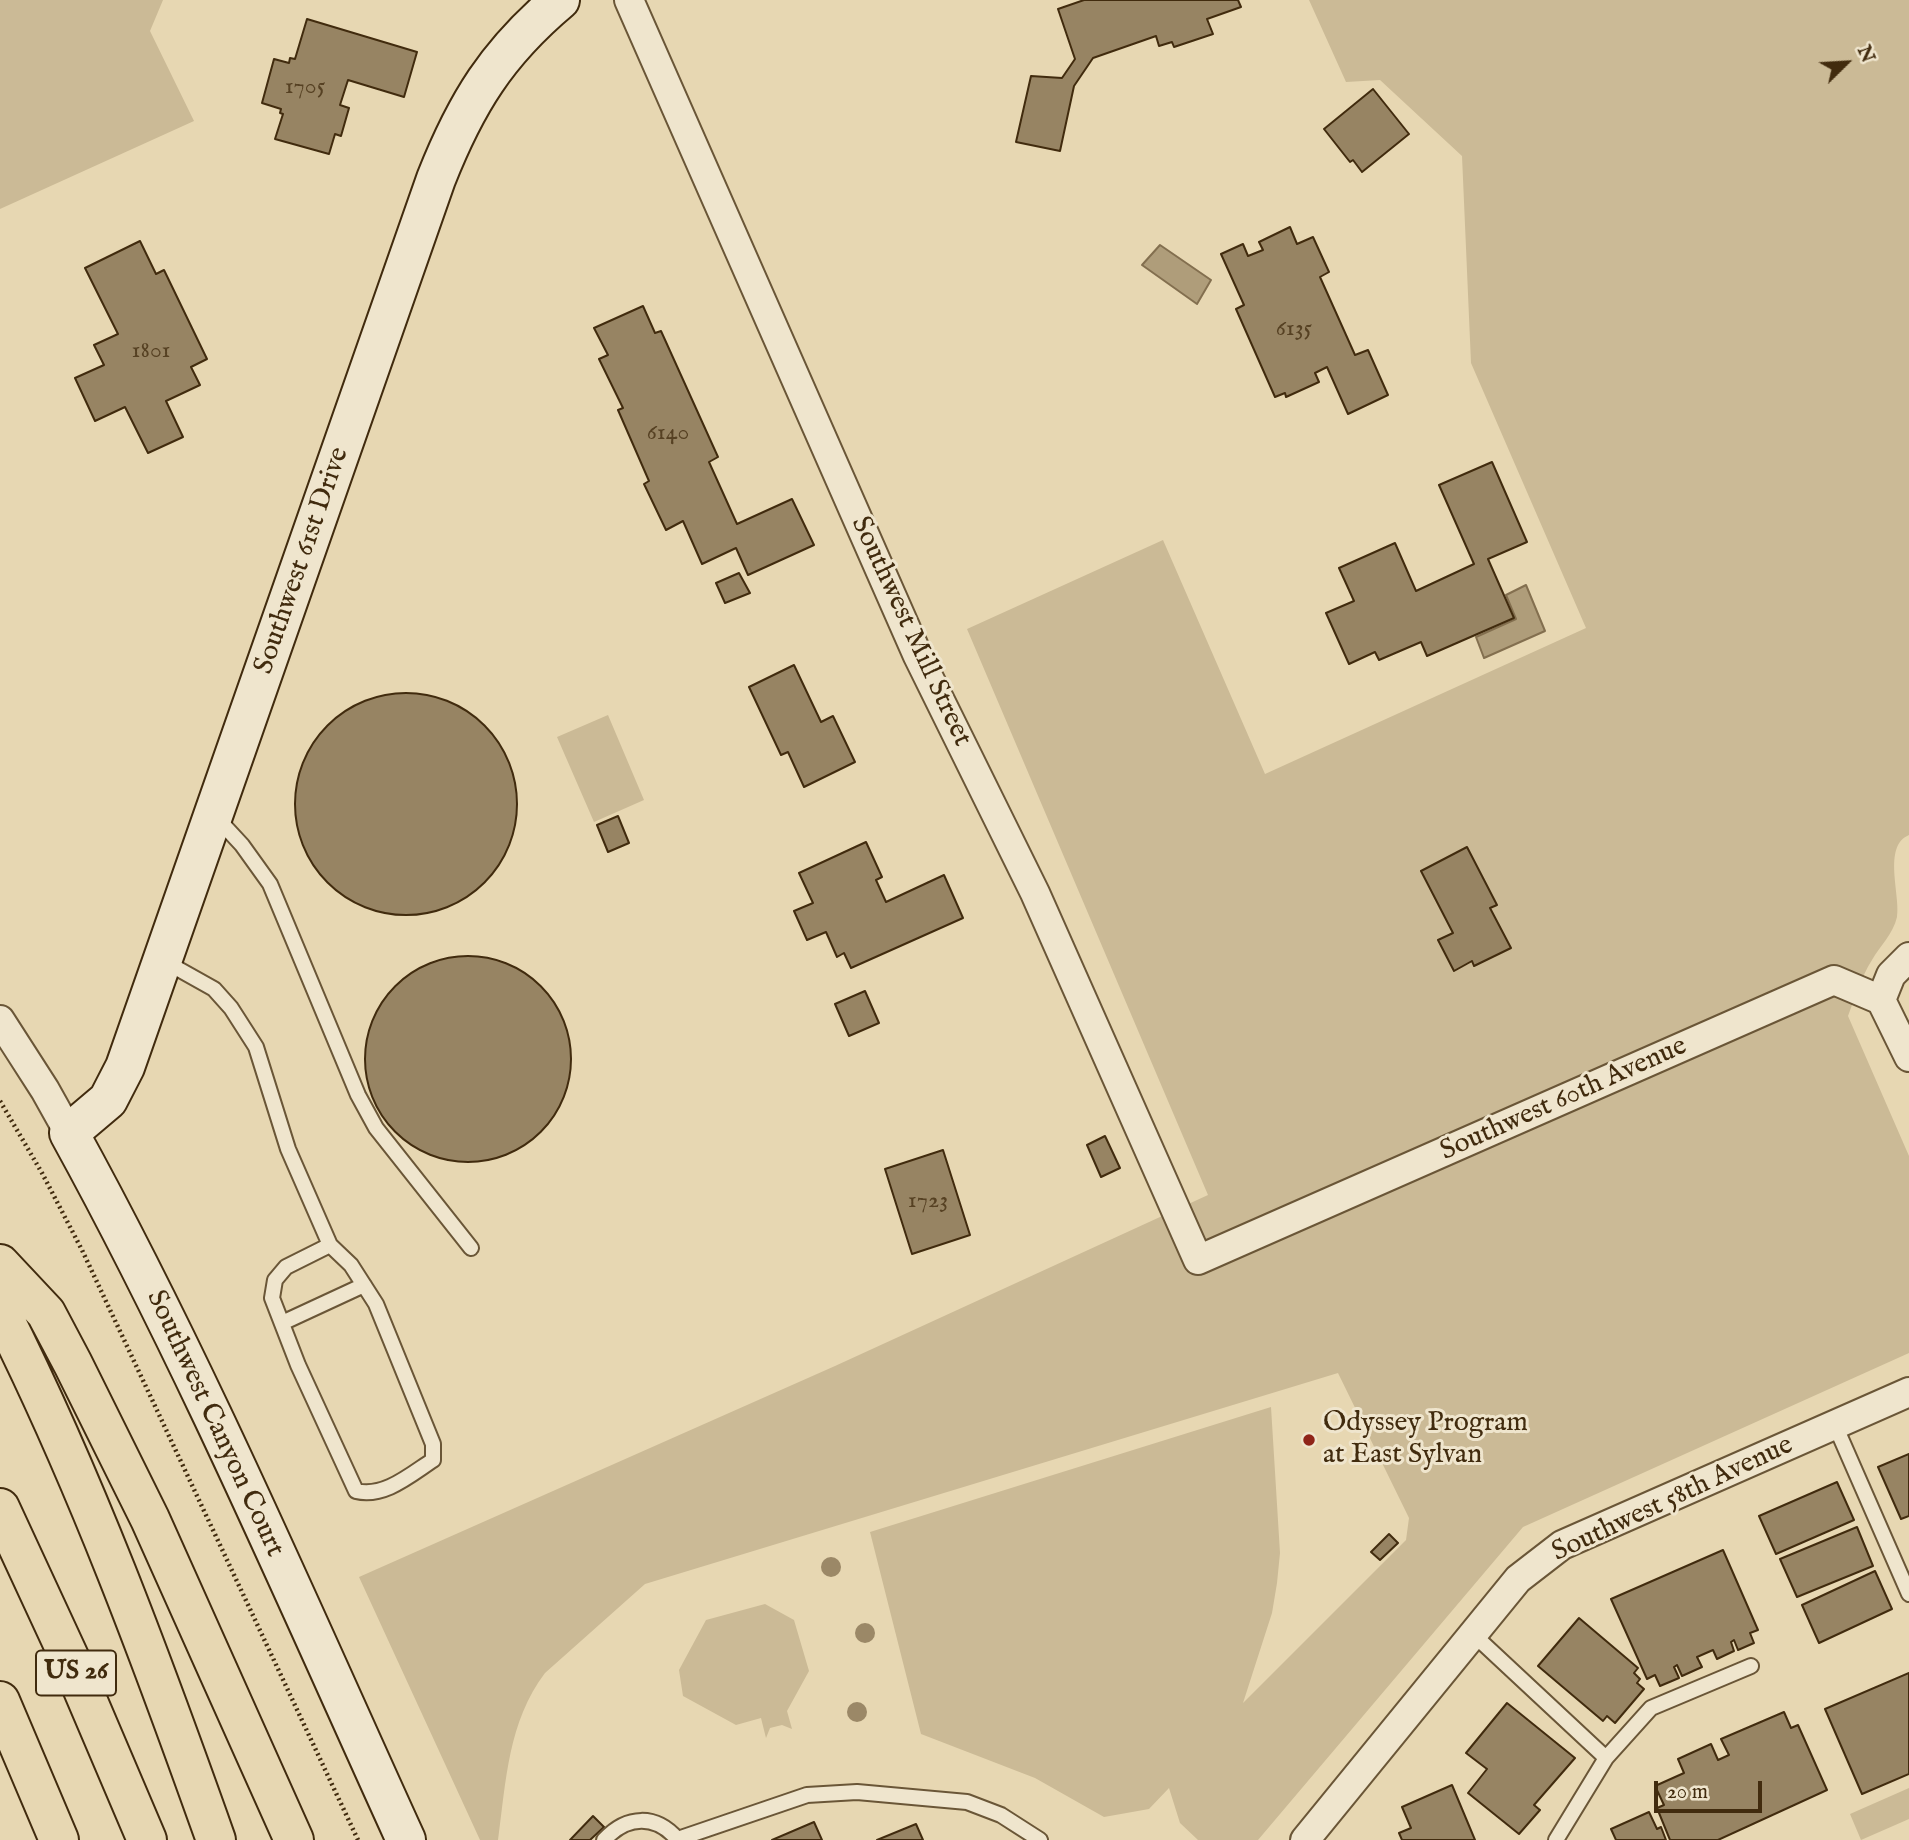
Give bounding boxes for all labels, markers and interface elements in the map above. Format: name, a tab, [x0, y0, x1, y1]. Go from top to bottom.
north arrow	[1811, 28, 1881, 98]
text: N	[1851, 42, 1879, 67]
house number: 1705	[285, 74, 325, 102]
house number: 6135	[1276, 316, 1312, 344]
house number: 1801	[132, 338, 170, 366]
house number: 6140	[647, 420, 689, 448]
street label: Southwest 61st Drive	[248, 443, 358, 679]
street label: Southwest Mill Street	[842, 512, 978, 752]
street label: Southwest 60th Avenue	[1435, 1030, 1693, 1170]
house number: 1723	[908, 1188, 948, 1216]
street label: Southwest Canyon Court	[137, 1285, 291, 1563]
place label: Odyssey Program at East Sylvan	[1323, 1407, 1528, 1473]
street label: Southwest 58th Avenue	[1547, 1429, 1799, 1571]
marker: Odyssey Program at East Sylvan	[1301, 1432, 1317, 1448]
road number: US 26	[36, 1650, 116, 1696]
scale bar	[1657, 1766, 1766, 1810]
text: 20 m	[1667, 1779, 1708, 1806]

